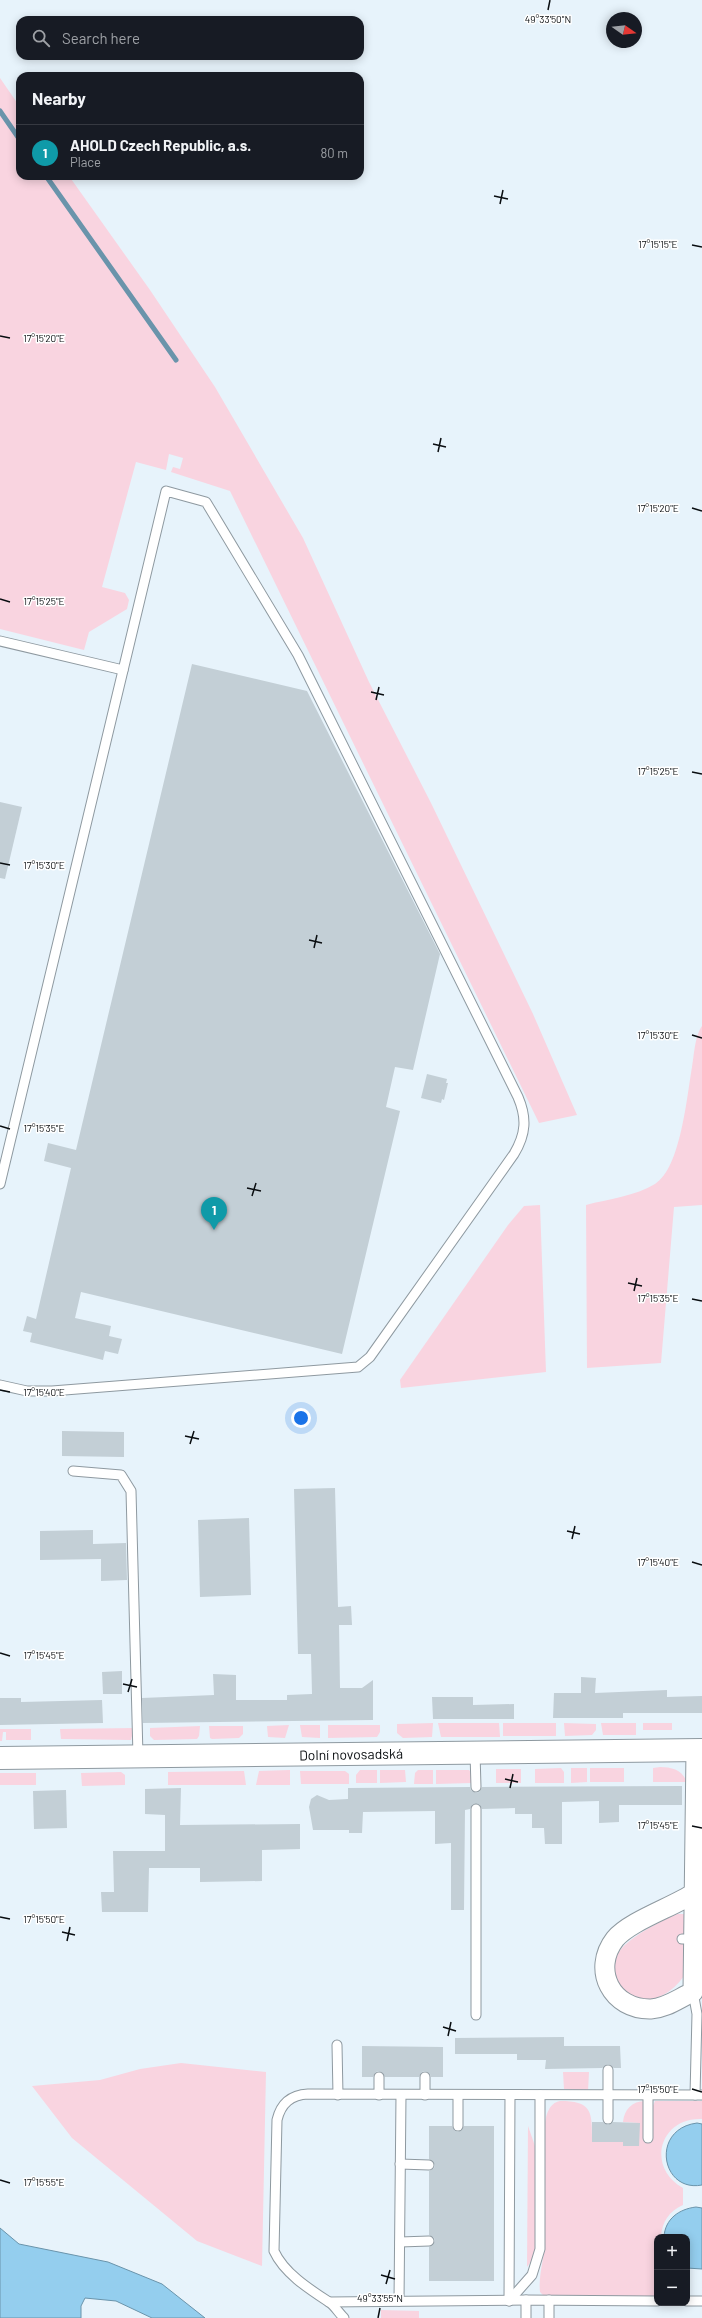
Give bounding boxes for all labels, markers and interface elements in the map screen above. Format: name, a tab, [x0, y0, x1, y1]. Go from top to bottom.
north arrow	[606, 12, 642, 48]
text: 49°33'50"N	[525, 13, 571, 25]
search box	[16, 16, 364, 60]
icon: search	[30, 27, 52, 49]
text: Search here	[62, 29, 140, 47]
text: Nearby	[32, 88, 86, 108]
text: AHOLD Czech Republic, a.s.	[70, 136, 251, 154]
text: 1	[43, 145, 47, 161]
text: 80 m	[321, 145, 348, 161]
text: Place	[70, 154, 101, 170]
text: 17°15'15"E	[638, 238, 678, 250]
text: 17°15'20"E	[23, 332, 65, 344]
text: 17°15'20"E	[637, 502, 679, 514]
text: 17°15'25"E	[23, 595, 65, 607]
text: 17°15'25"E	[637, 765, 679, 777]
text: 17°15'30"E	[23, 859, 65, 871]
text: 17°15'30"E	[637, 1029, 679, 1041]
text: 17°15'35"E	[24, 1122, 64, 1134]
pin: 1	[201, 1197, 227, 1230]
text: 17°15'35"E	[638, 1292, 678, 1304]
text: 17°15'40"E	[23, 1386, 65, 1398]
your location	[291, 1408, 311, 1428]
text: 17°15'40"E	[637, 1556, 679, 1568]
text: 17°15'45"E	[23, 1649, 65, 1661]
street label: Dolní novosadská	[299, 1745, 403, 1763]
text: 17°15'45"E	[637, 1819, 679, 1831]
text: 17°15'50"E	[23, 1913, 65, 1925]
text: 17°15'50"E	[637, 2083, 679, 2095]
text: 17°15'55"E	[24, 2176, 64, 2188]
map controls	[654, 2234, 690, 2306]
button: +	[654, 2234, 690, 2270]
button: −	[654, 2270, 690, 2306]
text: 49°33'55"N	[357, 2292, 403, 2304]

